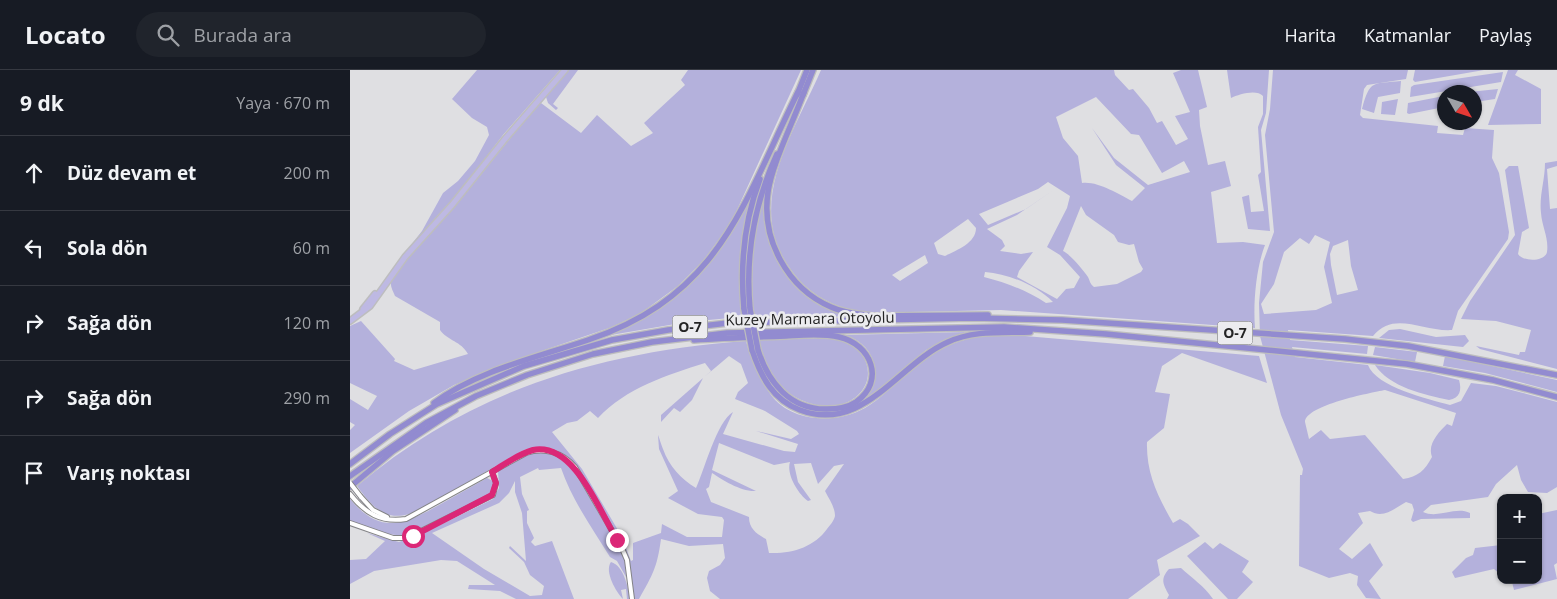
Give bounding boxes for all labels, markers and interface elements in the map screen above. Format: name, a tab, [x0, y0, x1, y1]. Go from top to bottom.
search box	[136, 12, 486, 57]
text: Locato	[25, 18, 106, 51]
icon: search	[154, 21, 182, 49]
text: Burada ara	[194, 22, 292, 48]
text: Harita	[1284, 23, 1336, 47]
text: Katmanlar	[1364, 23, 1451, 47]
text: Paylaş	[1479, 23, 1532, 47]
north arrow	[1437, 85, 1482, 130]
text: 9 dk	[20, 89, 64, 117]
text: Yaya · 670 m	[236, 92, 330, 114]
icon: ahead	[20, 159, 48, 187]
text: Düz devam et	[67, 160, 196, 186]
text: 200 m	[284, 162, 330, 184]
icon: left	[20, 234, 48, 262]
text: Sola dön	[67, 235, 148, 261]
text: 60 m	[293, 237, 330, 259]
street label: Kuzey Marmara Otoyolu	[725, 307, 895, 329]
icon: right	[20, 309, 48, 337]
text: Sağa dön	[67, 310, 152, 336]
text: 120 m	[284, 312, 330, 334]
road number: O-7	[672, 316, 708, 338]
road number: O-7	[1218, 322, 1252, 344]
icon: right	[20, 384, 48, 412]
text: Sağa dön	[67, 385, 152, 411]
text: 290 m	[284, 387, 330, 409]
icon: arrive	[20, 459, 48, 487]
text: Varış noktası	[67, 460, 191, 486]
map controls	[1497, 494, 1542, 584]
button: +	[1497, 494, 1542, 539]
route start	[402, 525, 425, 548]
route end	[606, 529, 629, 552]
button: −	[1497, 539, 1542, 584]

